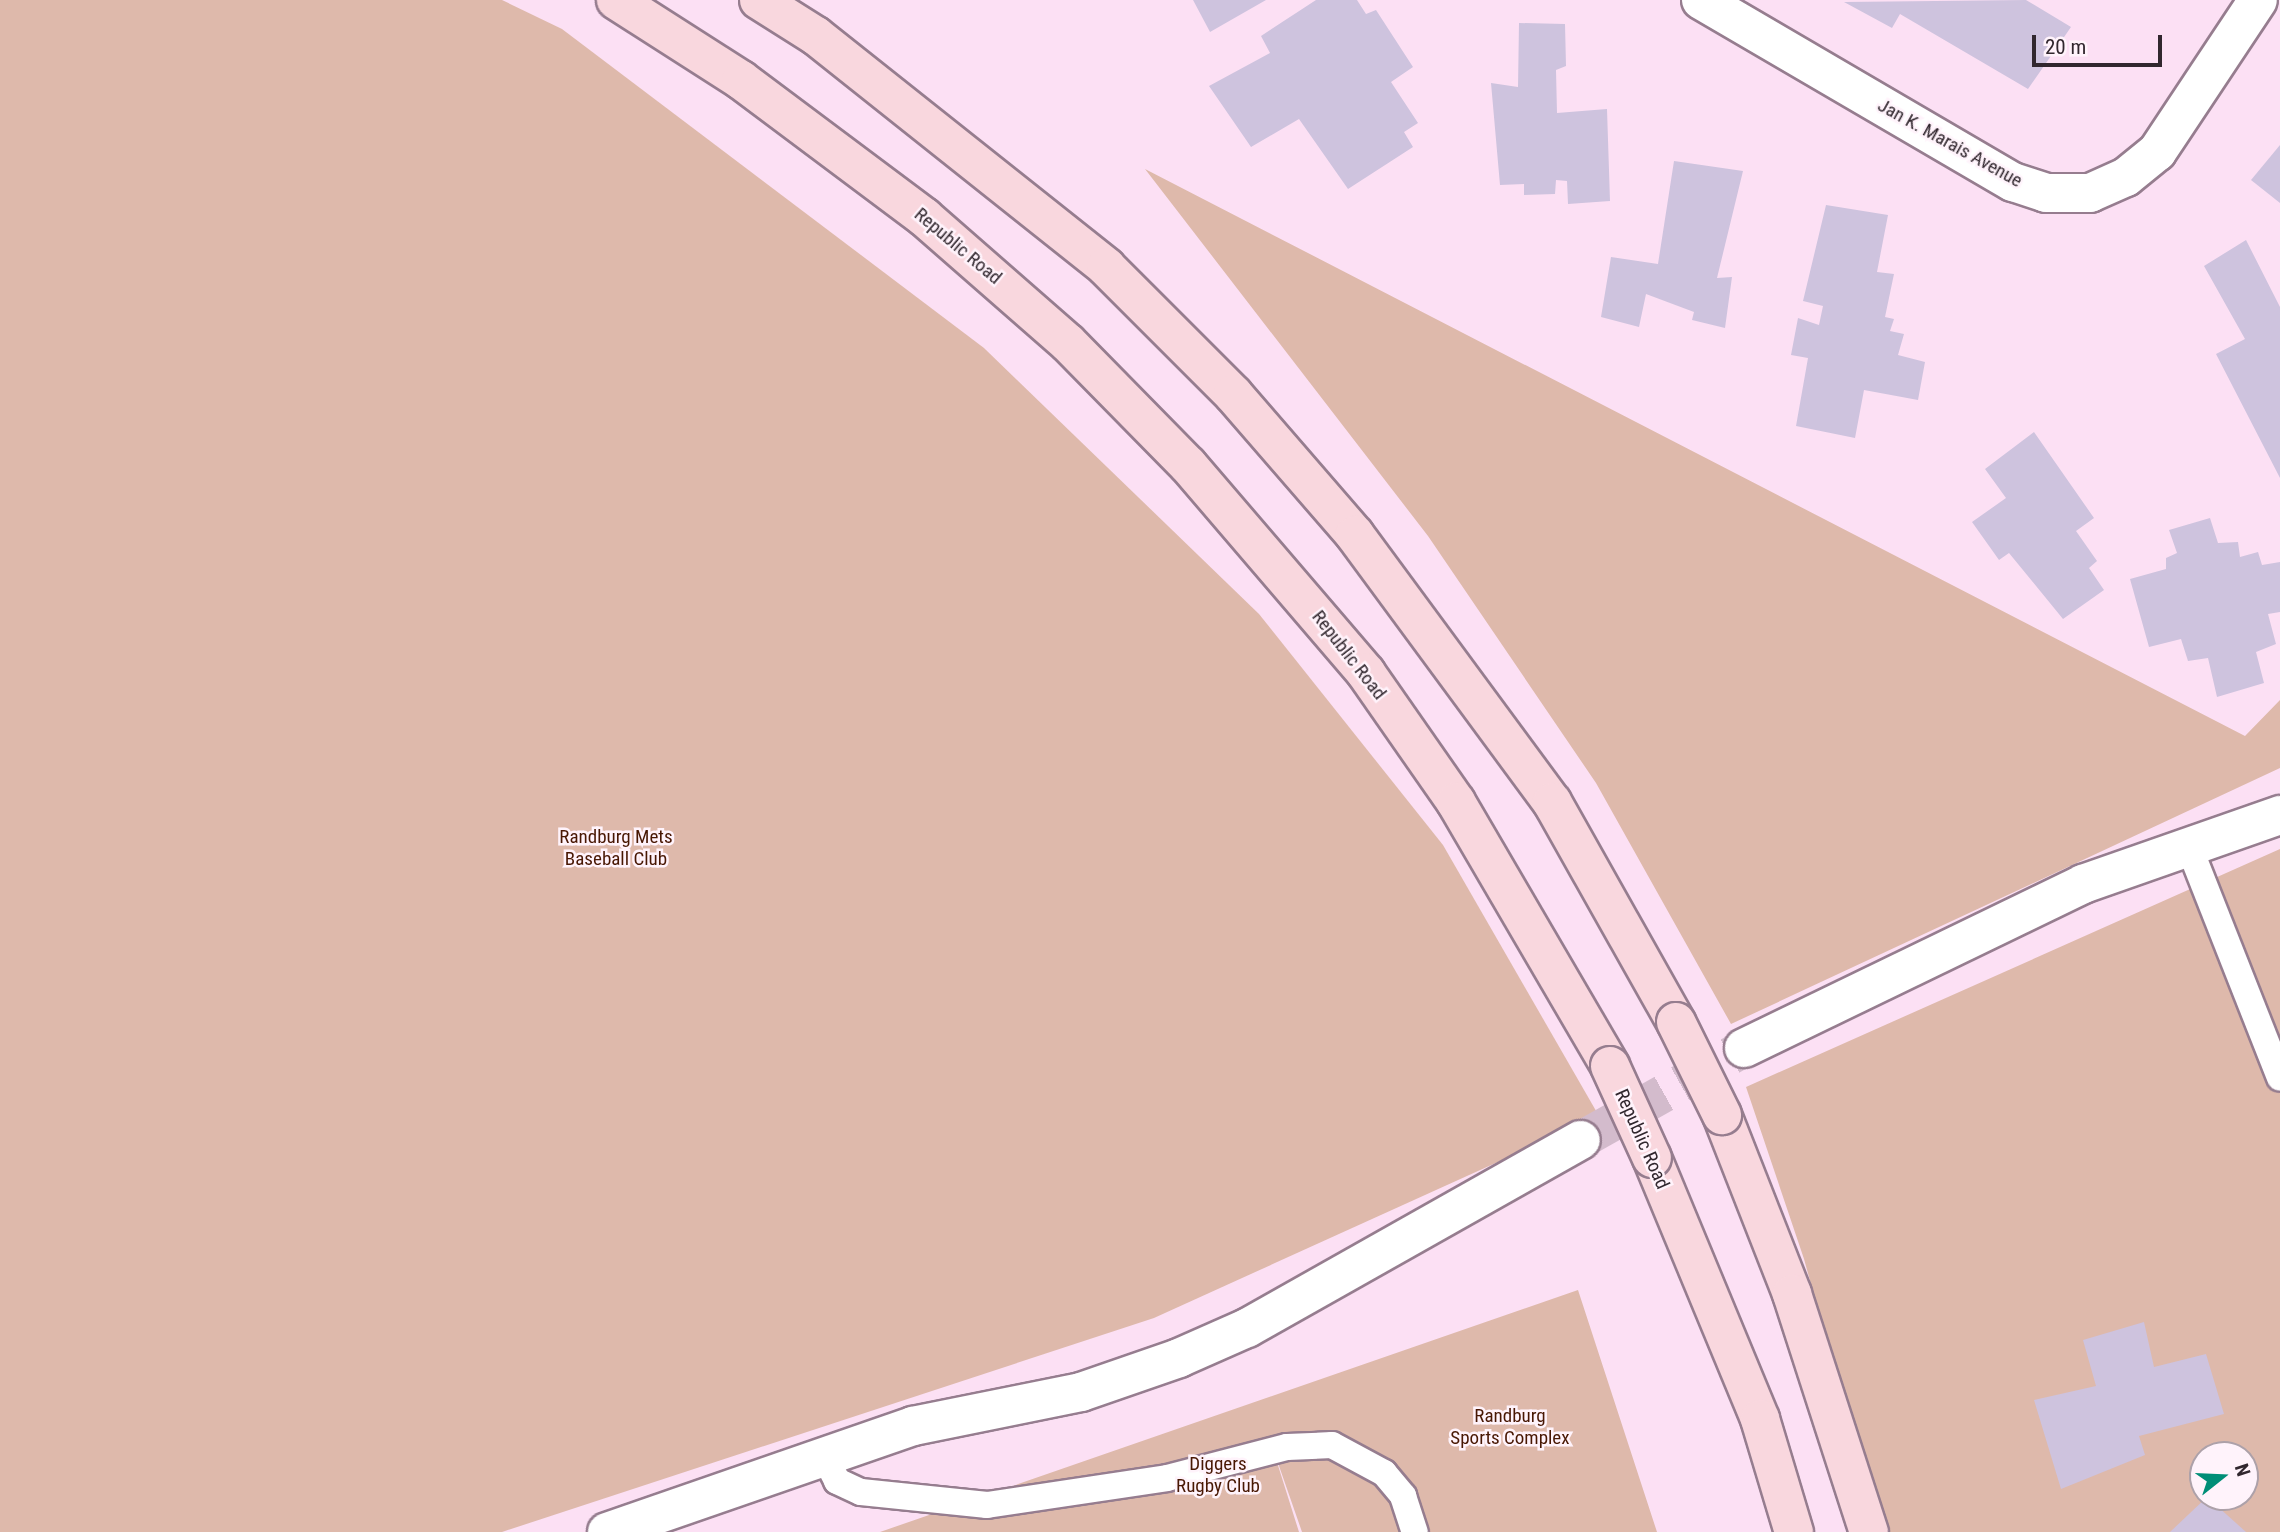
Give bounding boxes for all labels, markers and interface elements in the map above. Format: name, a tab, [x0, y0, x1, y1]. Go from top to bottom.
scale bar	[2035, 21, 2164, 65]
text: 20 m	[2045, 35, 2086, 59]
street label: Jan K. Marais Avenue	[1874, 94, 2026, 192]
street label: Republic Road	[910, 203, 1006, 289]
street label: Republic Road	[1307, 606, 1391, 704]
park label: Randburg Mets Baseball Club	[559, 826, 673, 870]
street label: Republic Road	[1610, 1086, 1674, 1192]
park label: Randburg Sports Complex	[1450, 1405, 1570, 1449]
north arrow	[2189, 1441, 2259, 1511]
park label: Diggers Rugby Club	[1176, 1453, 1260, 1497]
text: N	[2230, 1461, 2255, 1479]

